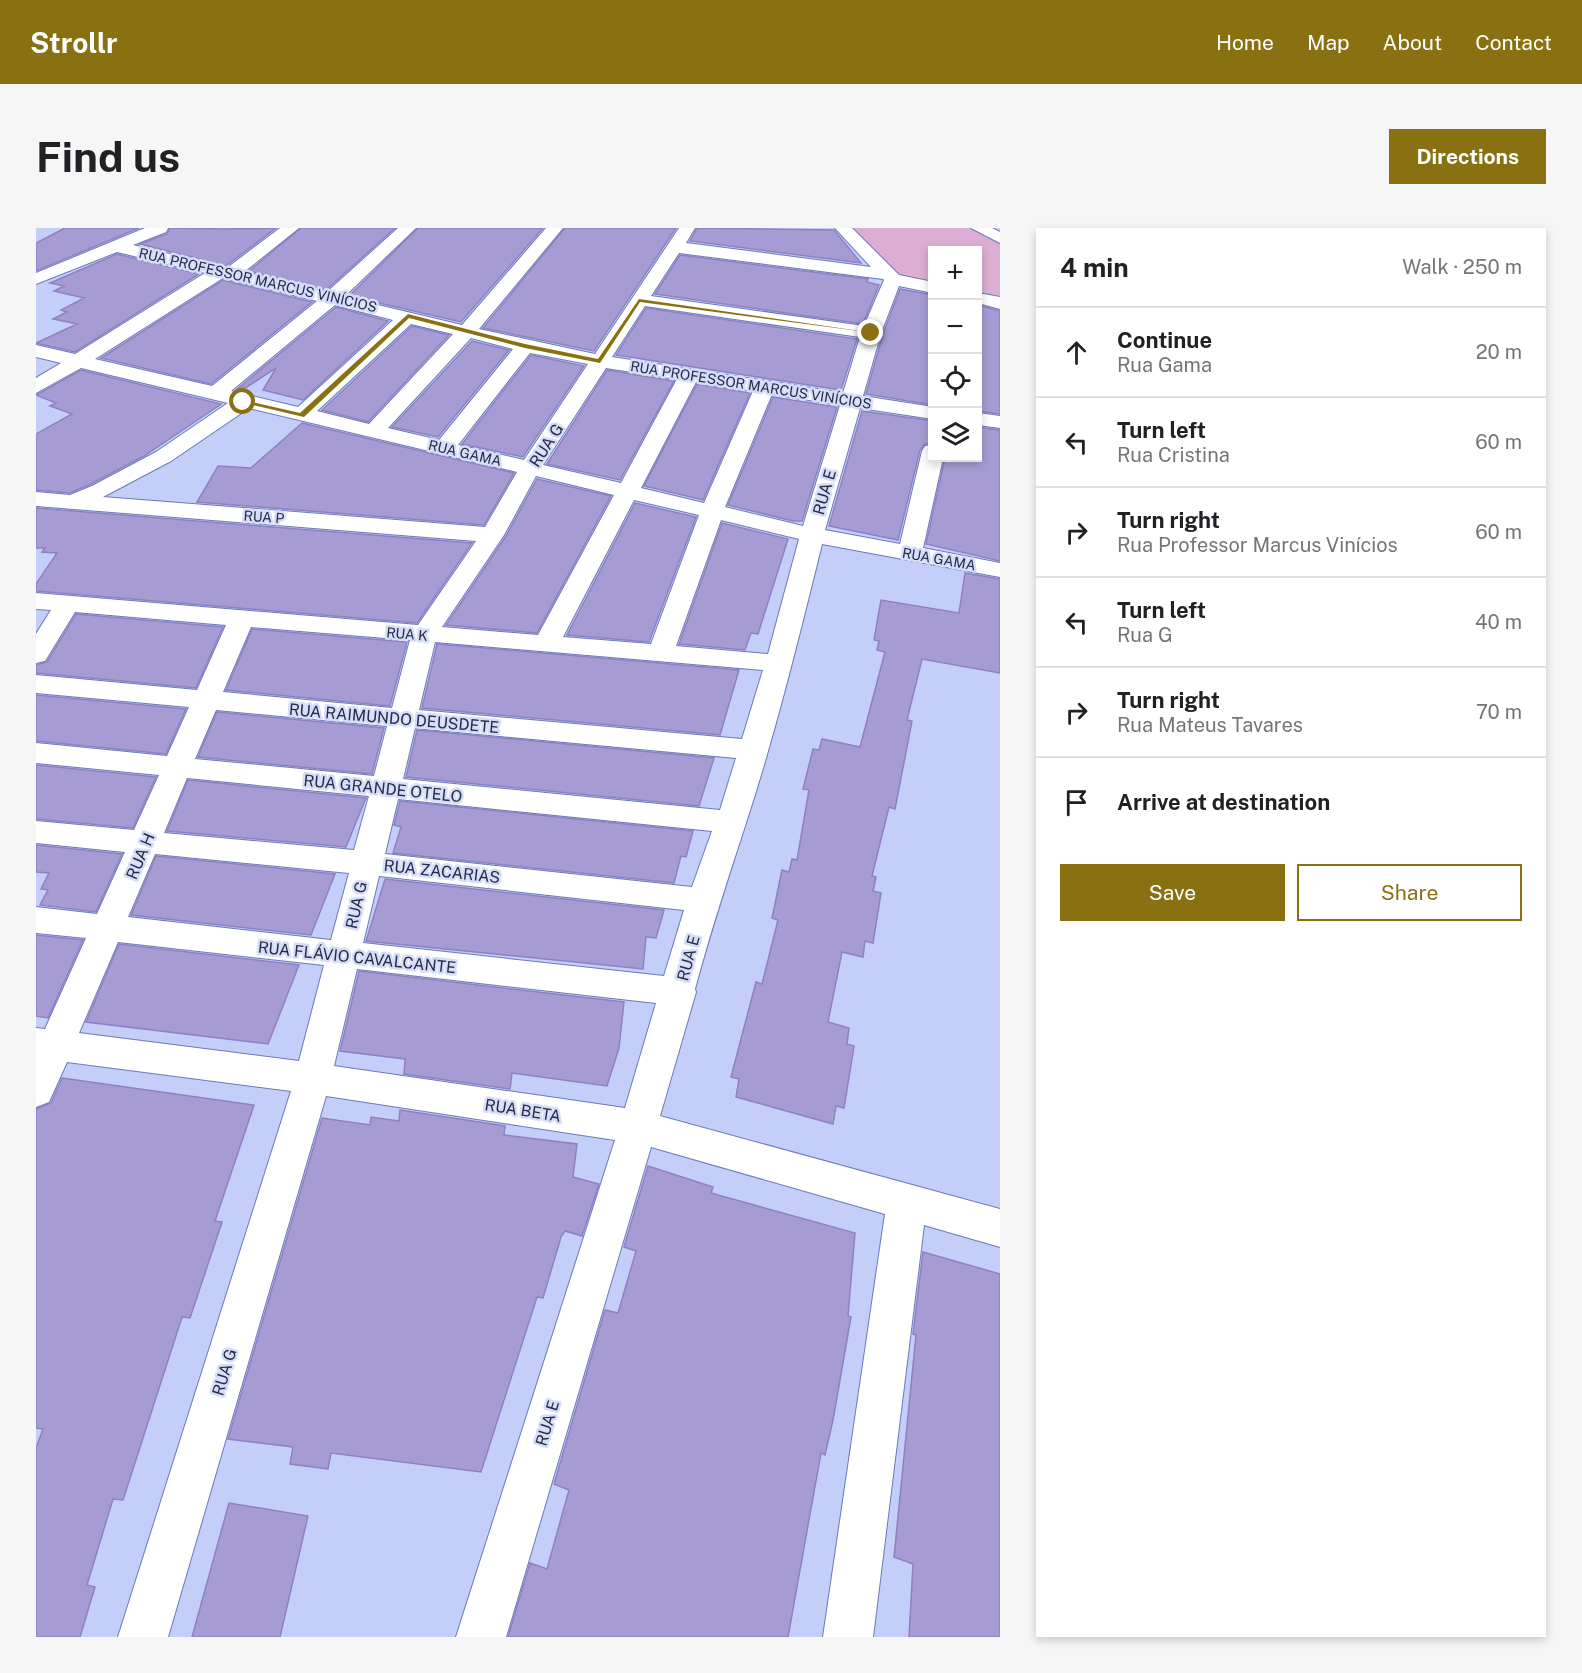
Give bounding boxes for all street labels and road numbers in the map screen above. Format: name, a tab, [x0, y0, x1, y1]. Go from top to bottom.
street label: RUA PROFESSOR MARCUS VINÍCIOS	[137, 244, 379, 315]
street label: RUA PROFESSOR MARCUS VINÍCIOS	[629, 357, 873, 412]
street label: RUA G	[525, 420, 568, 471]
street label: RUA GAMA	[427, 437, 503, 469]
street label: RUA E	[809, 467, 840, 517]
street label: RUA P	[243, 508, 285, 526]
street label: RUA GAMA	[901, 545, 977, 573]
street label: RUA K	[386, 624, 429, 644]
street label: RUA RAIMUNDO DEUSDETE	[288, 700, 500, 737]
street label: RUA GRANDE OTELO	[303, 771, 463, 806]
street label: RUA H	[122, 830, 159, 882]
street label: RUA ZACARIAS	[383, 856, 501, 887]
street label: RUA G	[342, 880, 371, 931]
street label: RUA E	[673, 933, 704, 983]
street label: RUA FLÁVIO CAVALCANTE	[257, 937, 457, 977]
street label: RUA BETA	[483, 1095, 562, 1126]
street label: RUA G	[208, 1346, 241, 1398]
street label: RUA E	[532, 1398, 563, 1448]

